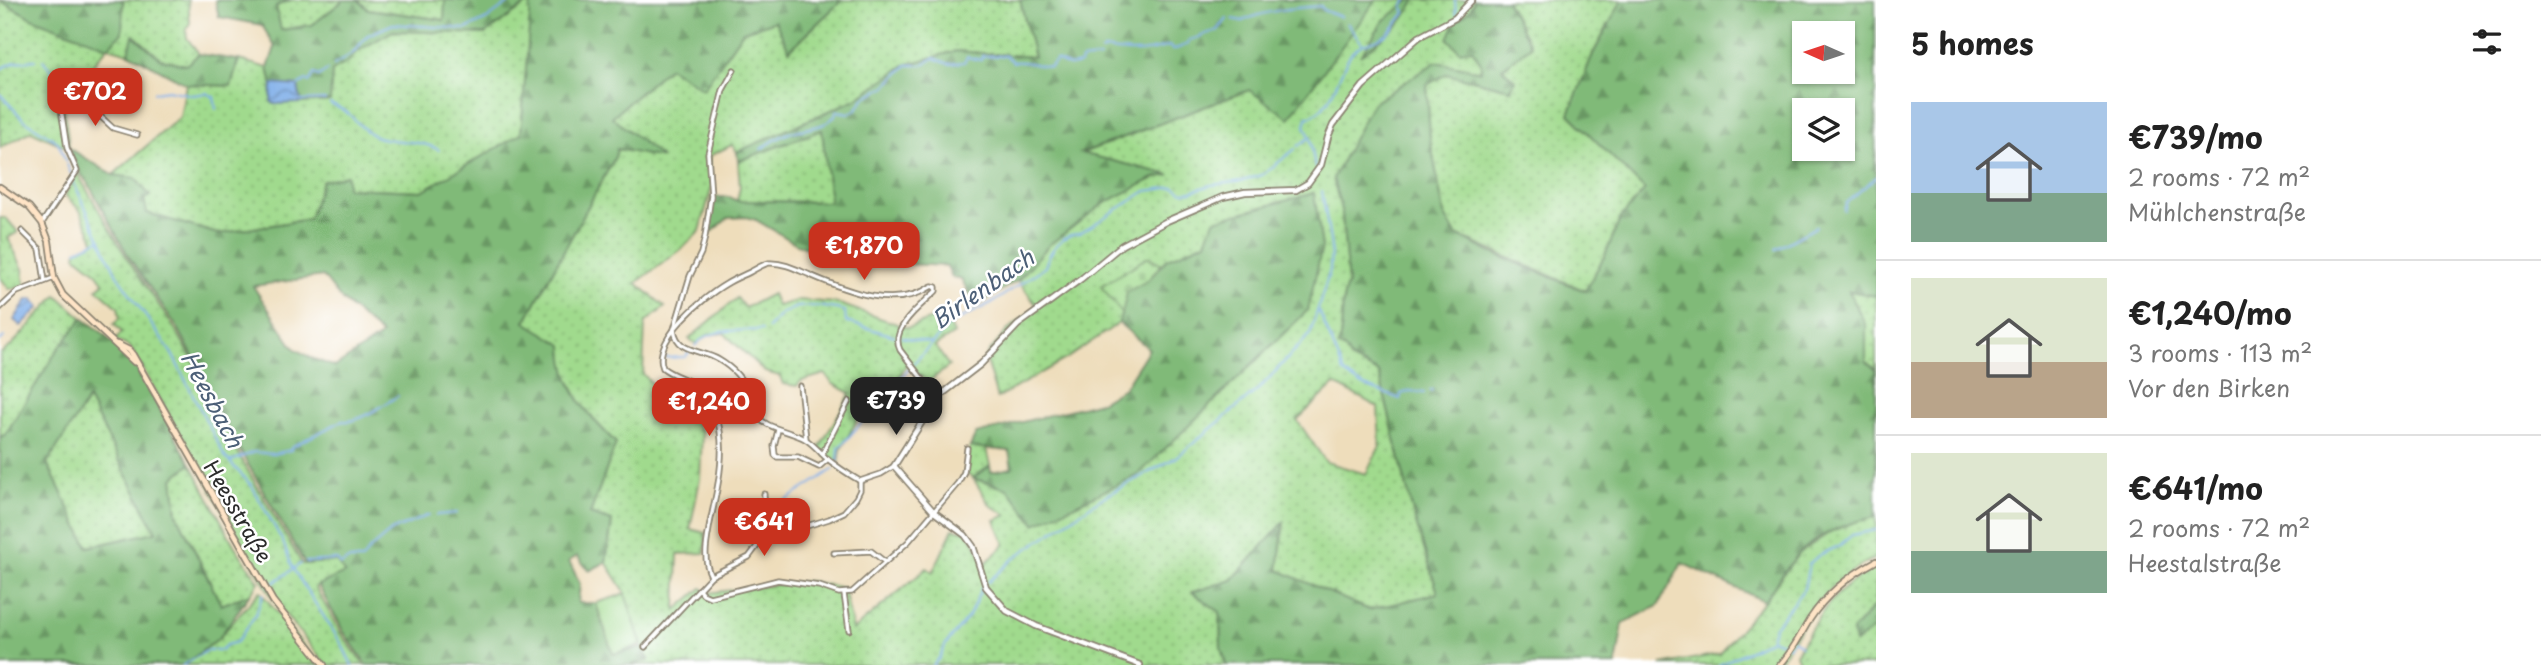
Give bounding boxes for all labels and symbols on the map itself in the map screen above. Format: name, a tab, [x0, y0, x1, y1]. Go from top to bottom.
north arrow	[1792, 21, 1855, 84]
pin: €702	[54, 68, 136, 128]
pin: €1,870	[807, 222, 921, 282]
water label: Birlenbach	[924, 239, 1041, 336]
water label: Heesbach	[173, 344, 253, 454]
pin: €1,240	[652, 378, 766, 438]
pin: €739	[855, 378, 937, 437]
street label: Heesstraße	[197, 454, 281, 568]
pin: €641	[723, 498, 805, 558]

